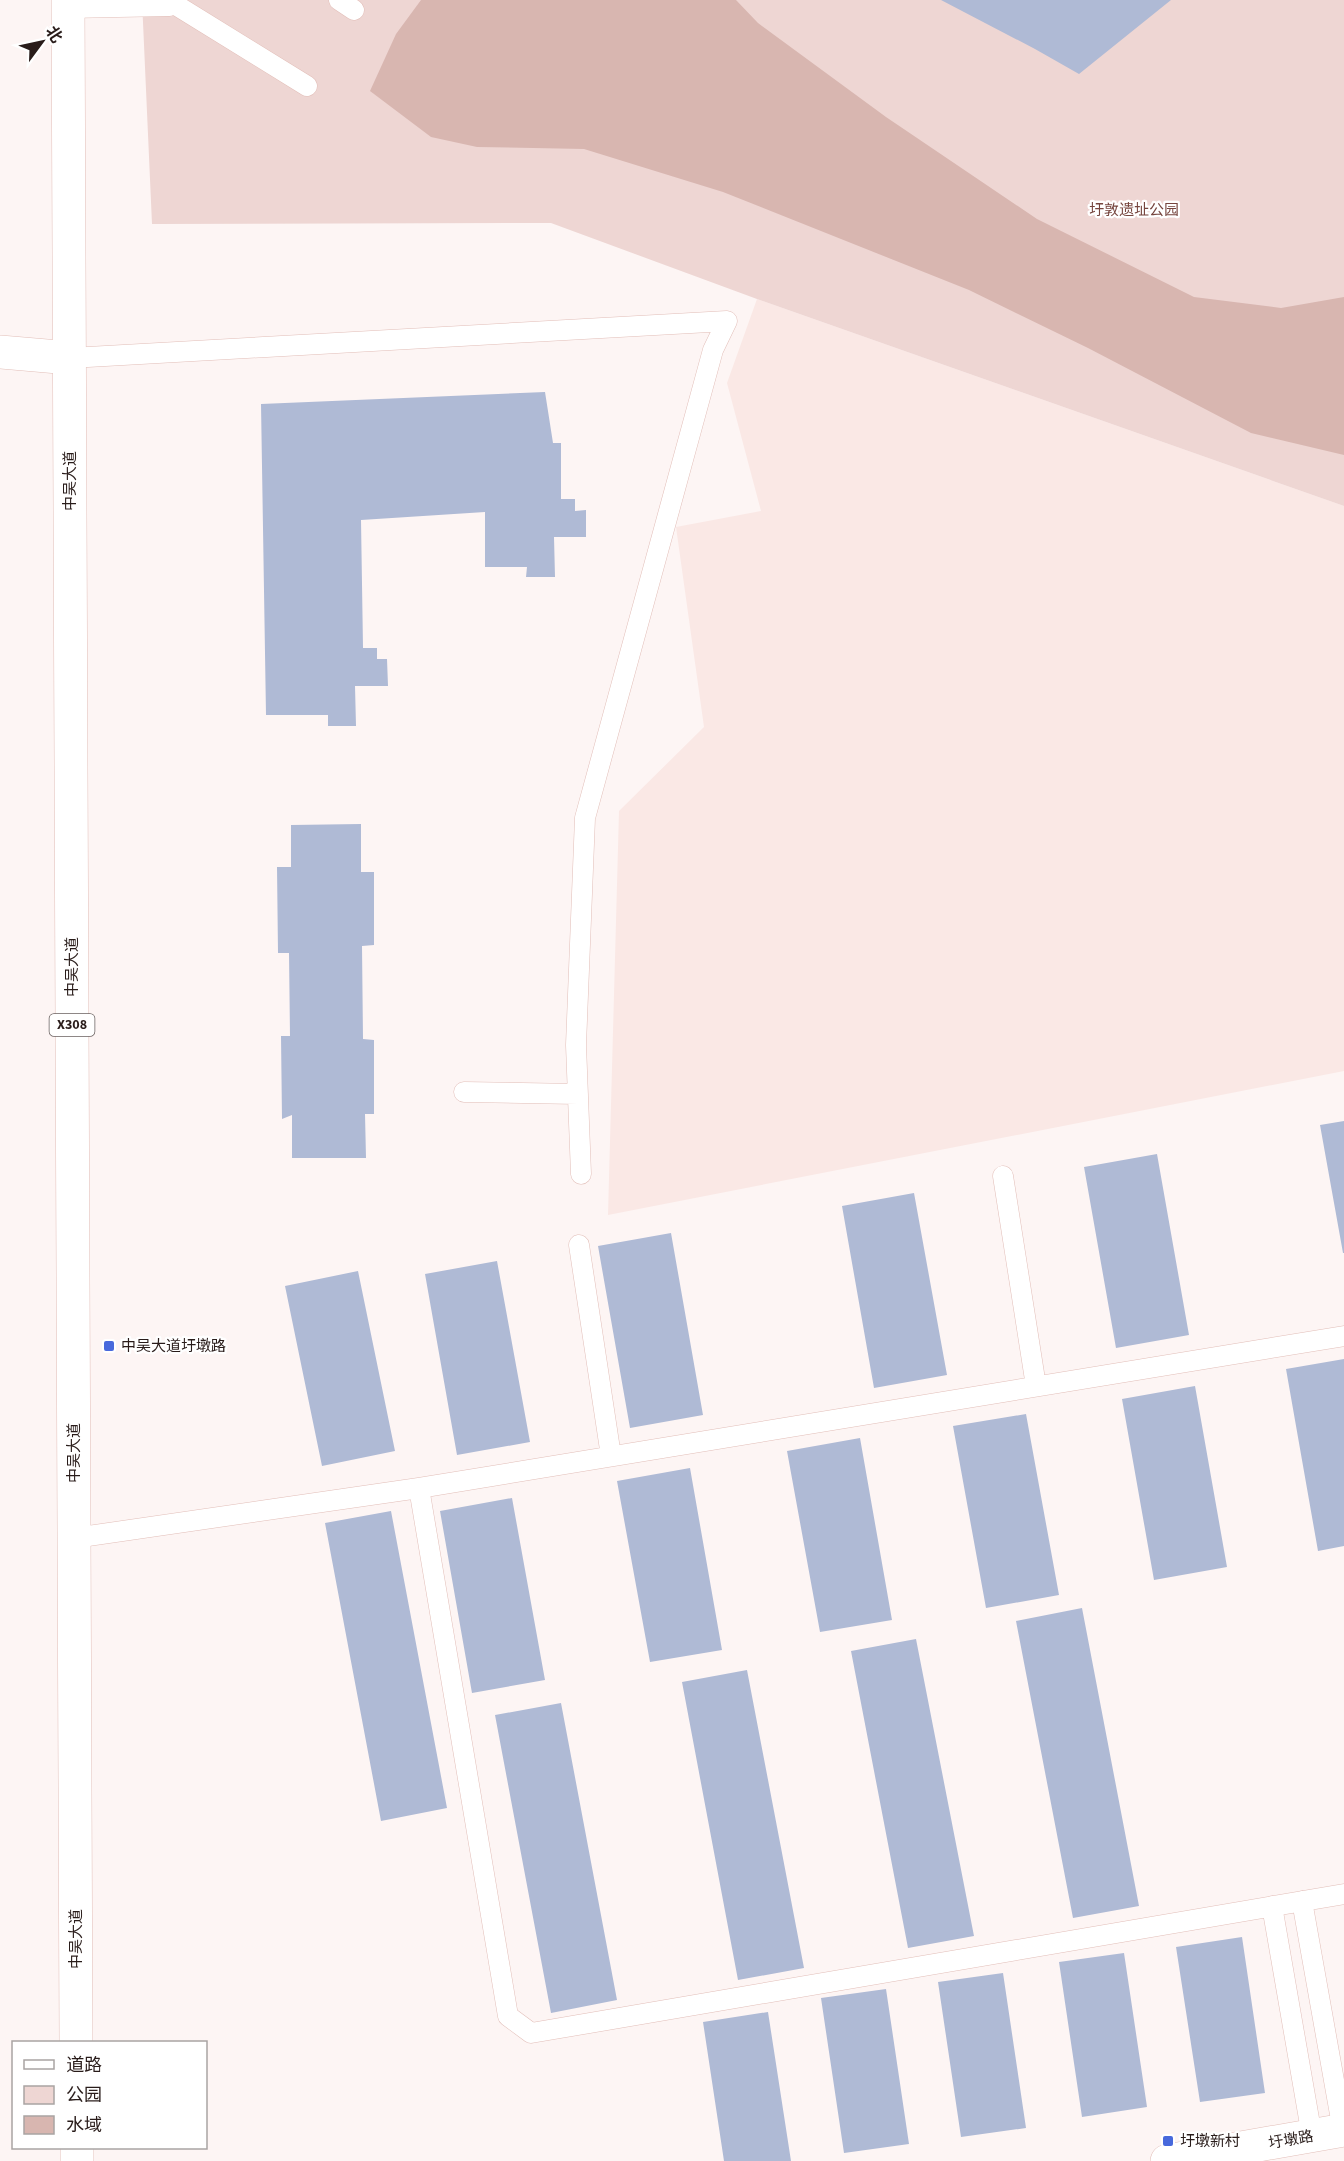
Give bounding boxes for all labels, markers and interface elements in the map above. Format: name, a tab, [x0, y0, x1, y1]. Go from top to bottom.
north arrow	[12, 12, 72, 72]
text: 北	[40, 22, 67, 47]
park label: 圩敦遗址公园	[1089, 200, 1179, 221]
street label: 中吴大道	[60, 451, 81, 511]
street label: 中吴大道	[62, 937, 83, 997]
road number: X308	[50, 1014, 94, 1036]
place label: 中吴大道圩墩路	[121, 1336, 226, 1357]
marker: 中吴大道圩墩路	[102, 1339, 116, 1353]
street label: 中吴大道	[64, 1423, 85, 1483]
street label: 中吴大道	[66, 1909, 87, 1969]
legend	[12, 2041, 207, 2149]
text: 道路	[66, 2053, 102, 2078]
text: 公园	[66, 2083, 102, 2108]
text: 水域	[66, 2113, 102, 2138]
street label: 圩墩路	[1267, 2126, 1315, 2154]
place label: 圩墩新村	[1180, 2131, 1240, 2152]
marker: 圩墩新村	[1161, 2134, 1175, 2148]

